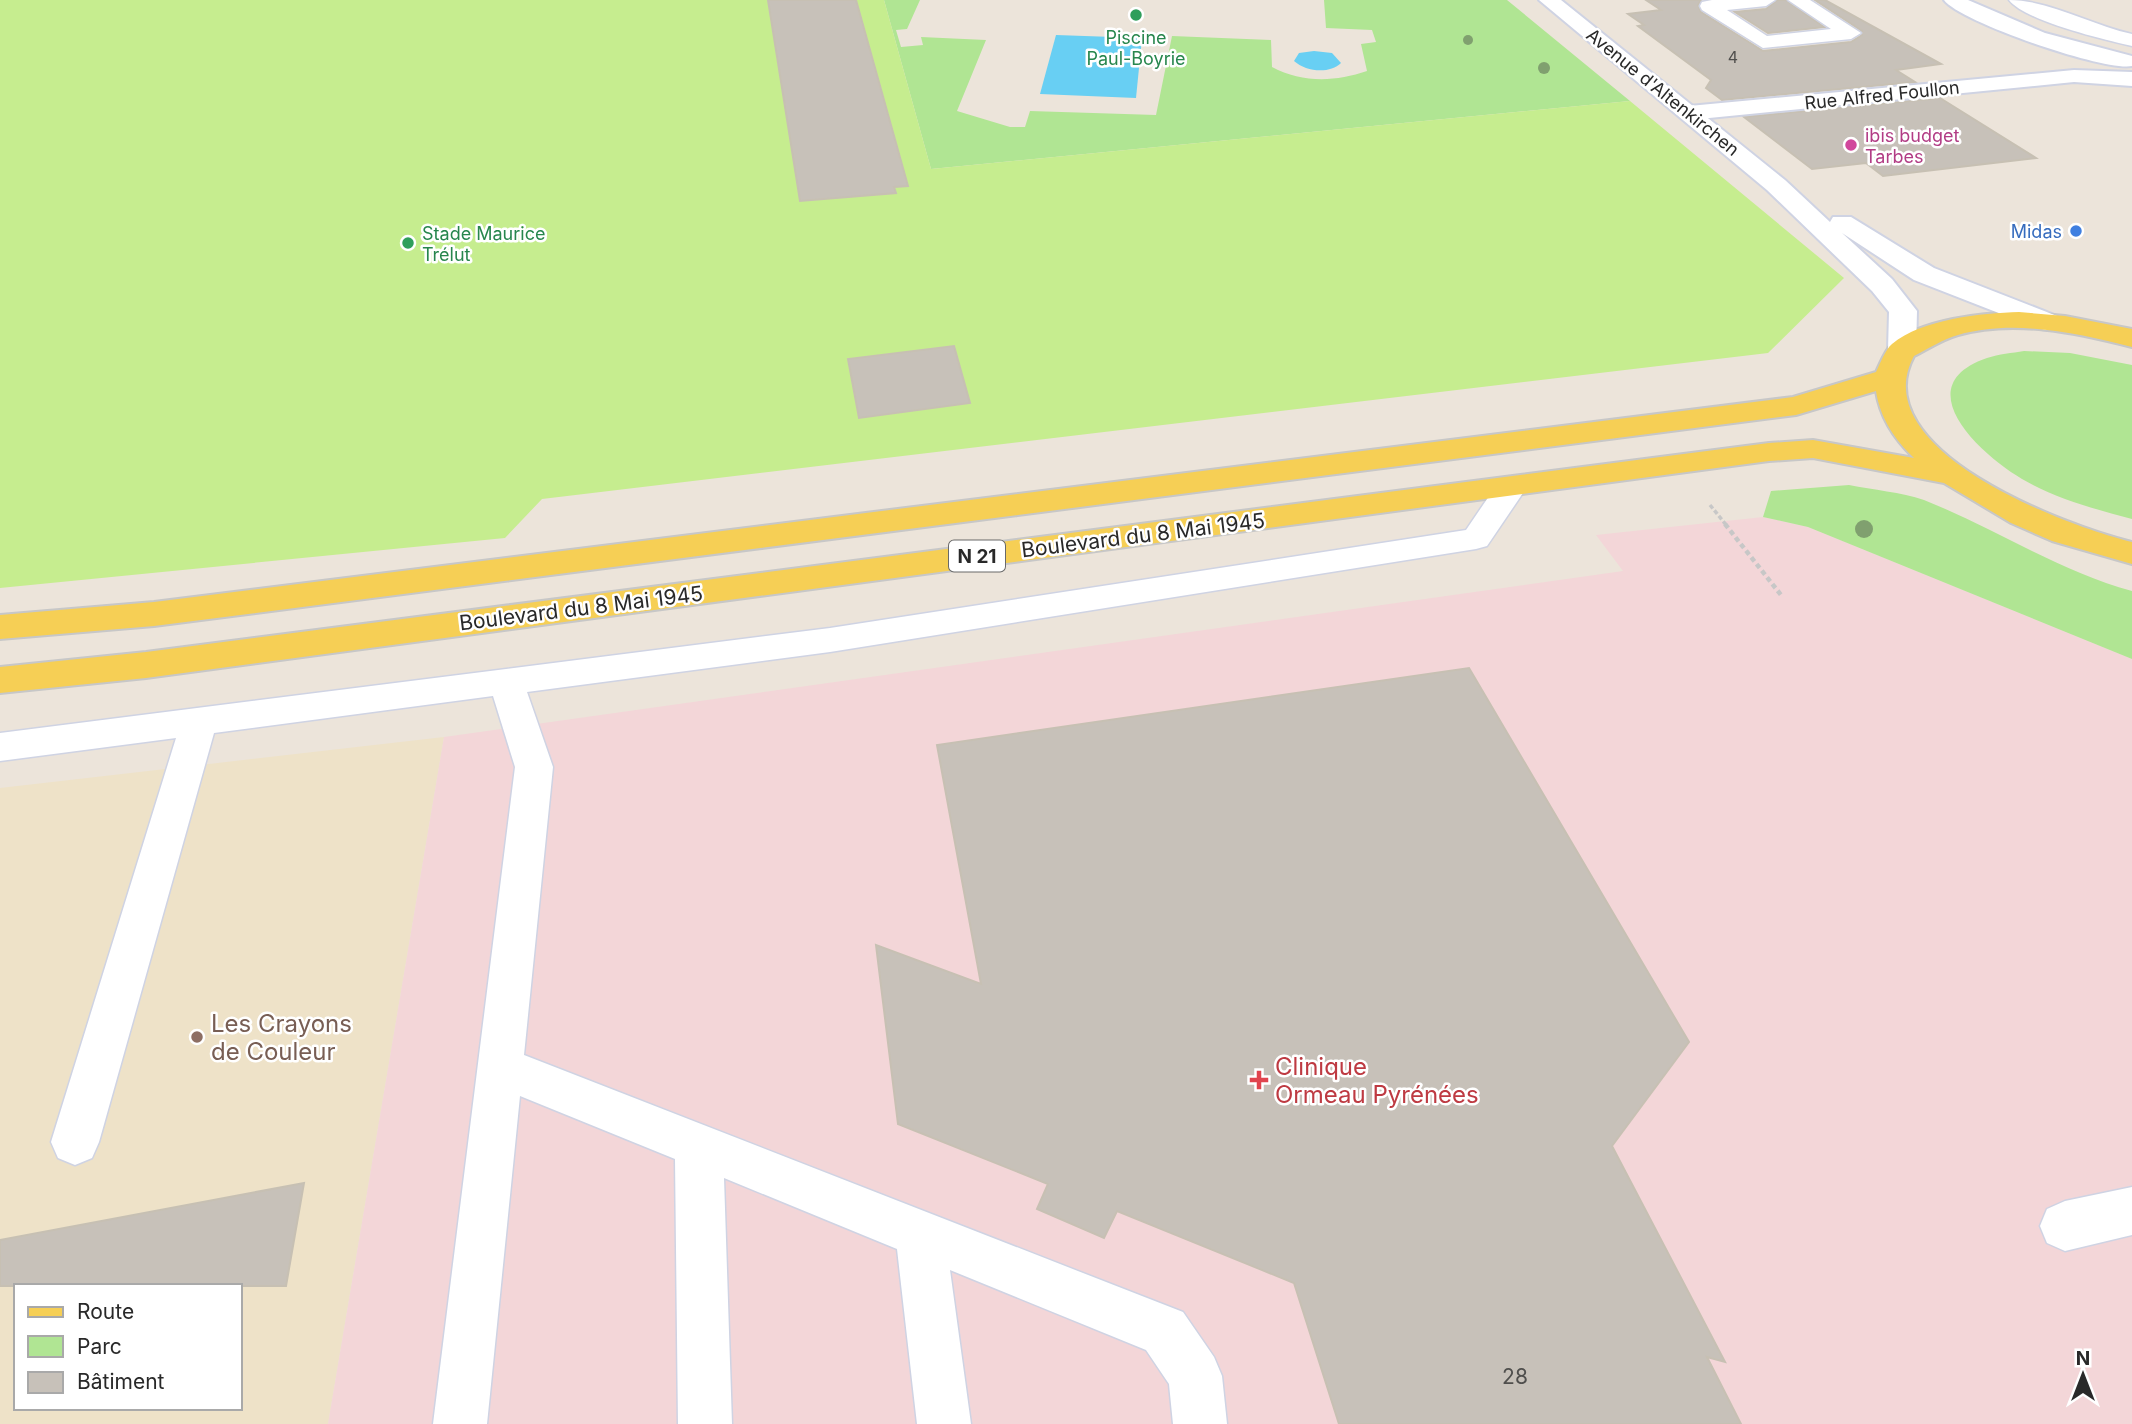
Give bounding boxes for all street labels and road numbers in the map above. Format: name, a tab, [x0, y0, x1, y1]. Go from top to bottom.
street label: Avenue d'Altenkirchen	[1583, 24, 1743, 160]
street label: Rue Alfred Foullon	[1803, 76, 1961, 114]
street label: Boulevard du 8 Mai 1945	[1020, 508, 1266, 562]
road number: N 21	[949, 540, 1005, 572]
street label: Boulevard du 8 Mai 1945	[458, 581, 704, 635]

